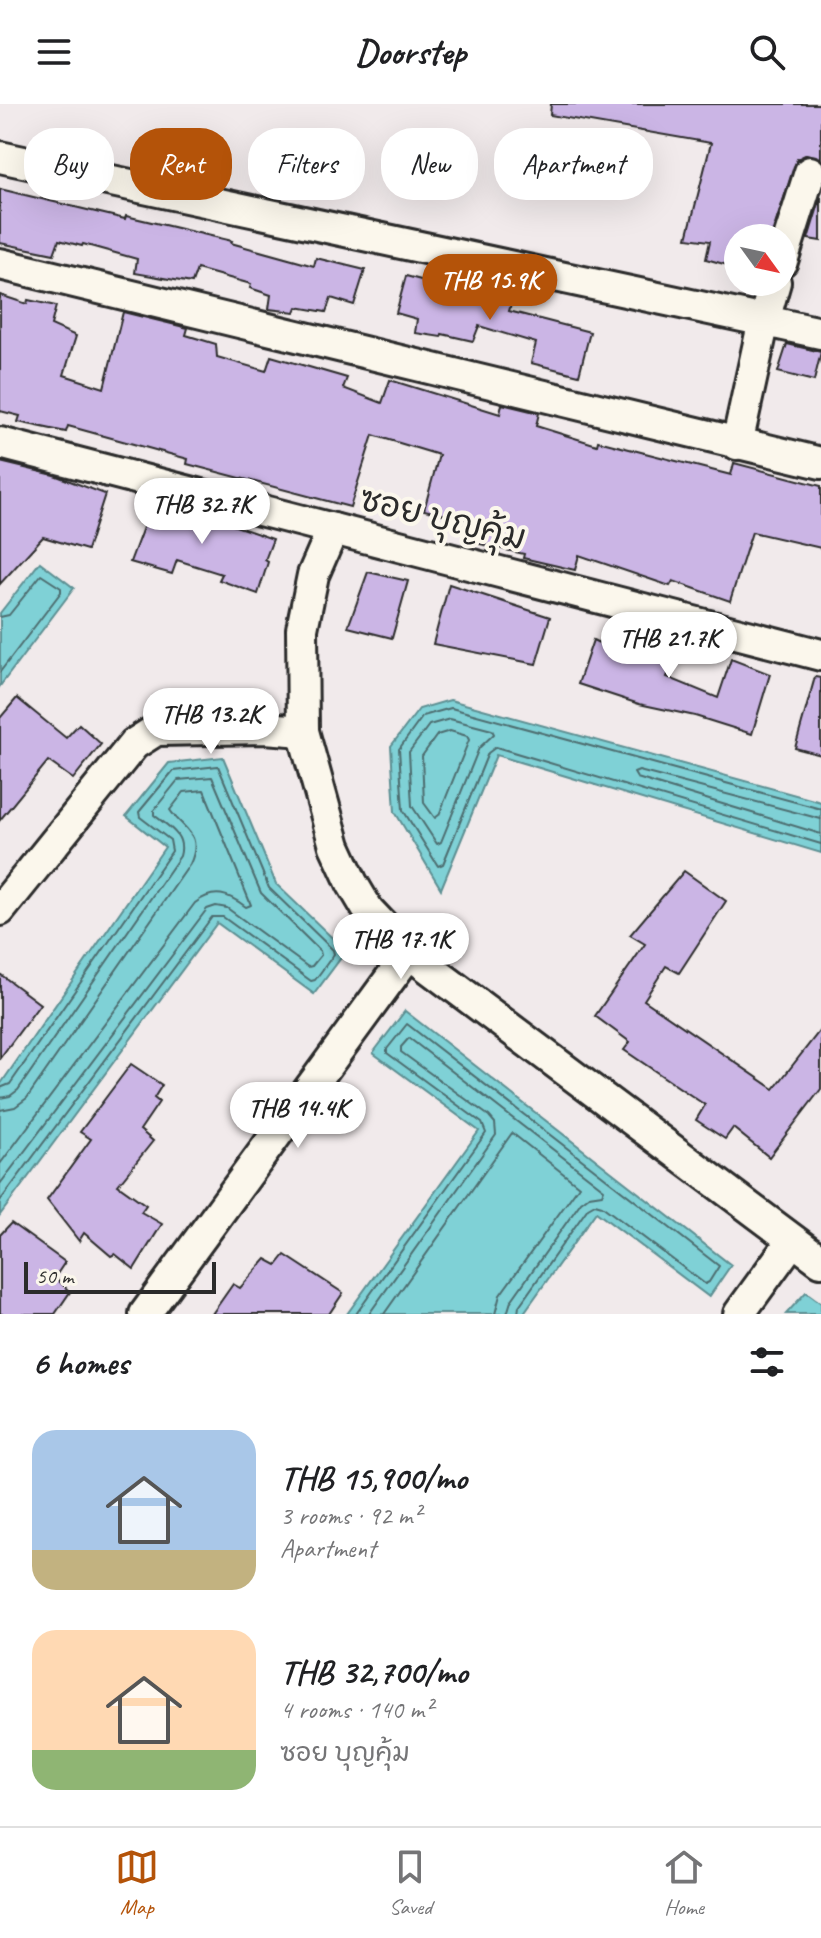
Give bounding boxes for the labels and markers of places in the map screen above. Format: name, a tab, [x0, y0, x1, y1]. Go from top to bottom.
pin: THB 15.9K	[398, 254, 582, 322]
pin: THB 32.7K	[110, 478, 294, 546]
pin: THB 21.7K	[577, 612, 761, 680]
pin: THB 13.2K	[119, 688, 303, 756]
pin: THB 17.1K	[309, 913, 493, 981]
pin: THB 14.4K	[206, 1082, 390, 1150]

